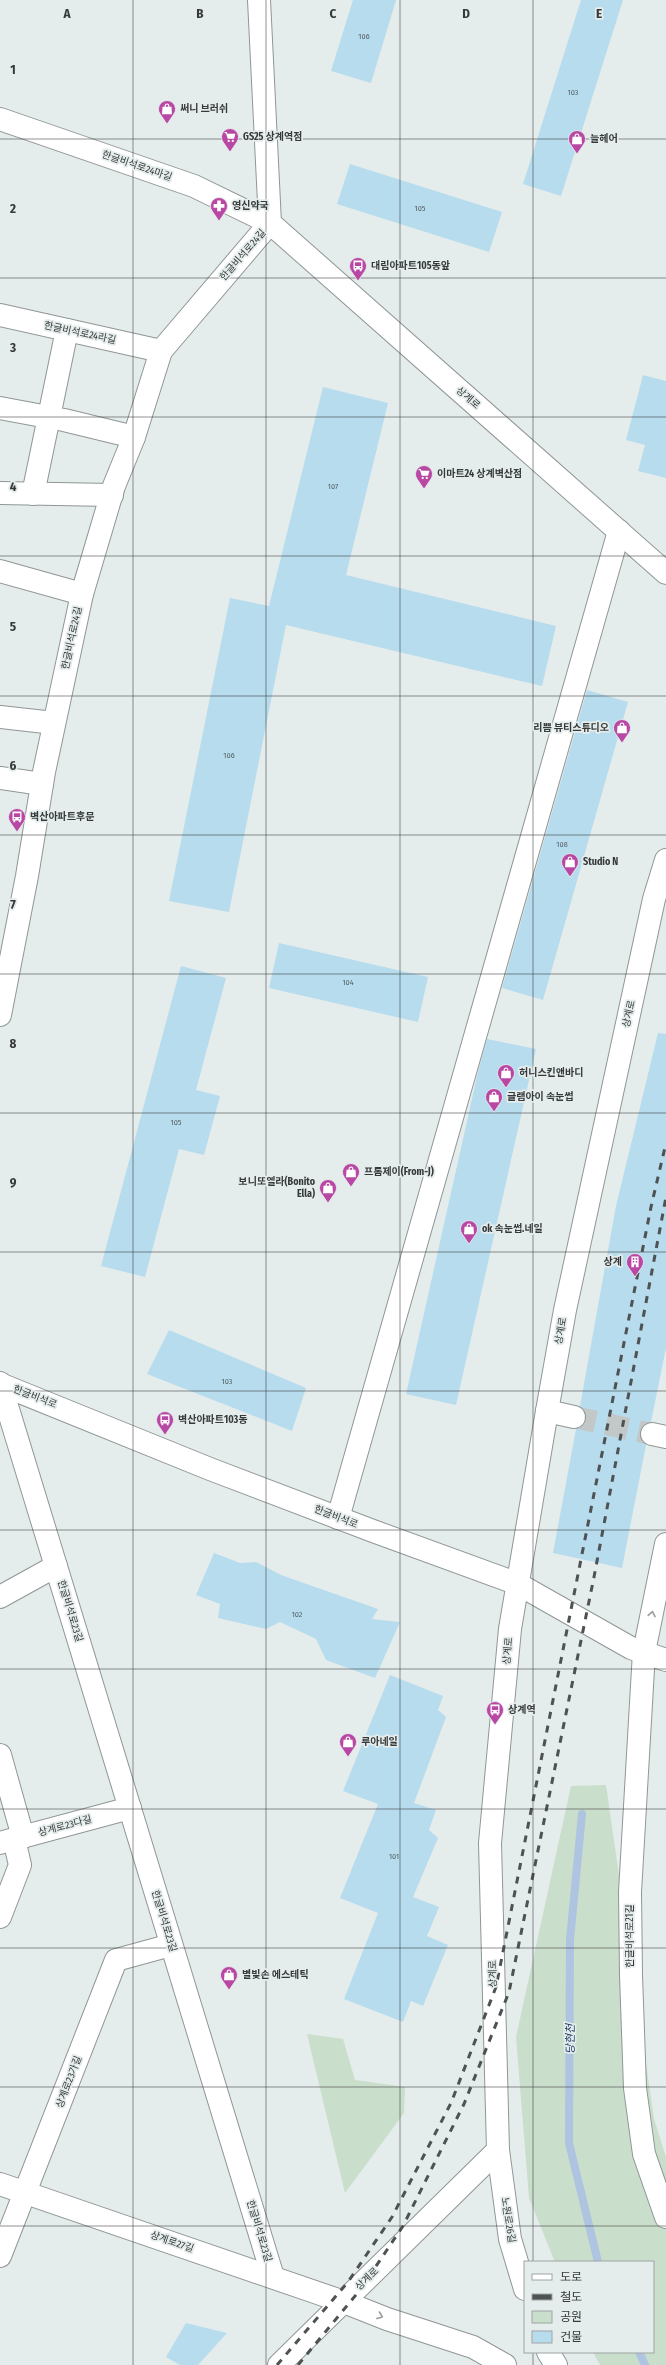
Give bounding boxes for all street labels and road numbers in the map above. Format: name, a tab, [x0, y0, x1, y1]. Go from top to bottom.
street label: 한글비석로24마길	[100, 148, 174, 184]
street label: 한글비석로24길	[217, 227, 269, 283]
street label: 한글비석로24라길	[43, 319, 117, 347]
street label: 상계로	[454, 384, 482, 412]
street label: 한글비석로24길	[59, 605, 85, 671]
street label: 상계로	[620, 999, 638, 1029]
street label: 상계로	[553, 1316, 569, 1346]
street label: 한글비석로	[11, 1383, 59, 1411]
street label: 한글비석로	[312, 1503, 360, 1531]
street label: 한글비석로23길	[55, 1579, 85, 1643]
street label: 상계로	[501, 1637, 515, 1665]
street label: 상계로23다길	[37, 1813, 93, 1839]
street label: 한글비석로23길	[149, 1889, 179, 1953]
street label: 한글비석로21길	[624, 1904, 636, 1968]
street label: 상계로	[487, 1960, 499, 1988]
street label: 상계로23가길	[54, 2054, 84, 2110]
street label: 노원로26길	[498, 2196, 518, 2244]
street label: 한글비석로23길	[244, 2199, 274, 2263]
street label: 상계로27길	[149, 2229, 195, 2255]
street label: 상계로	[353, 2265, 381, 2293]

